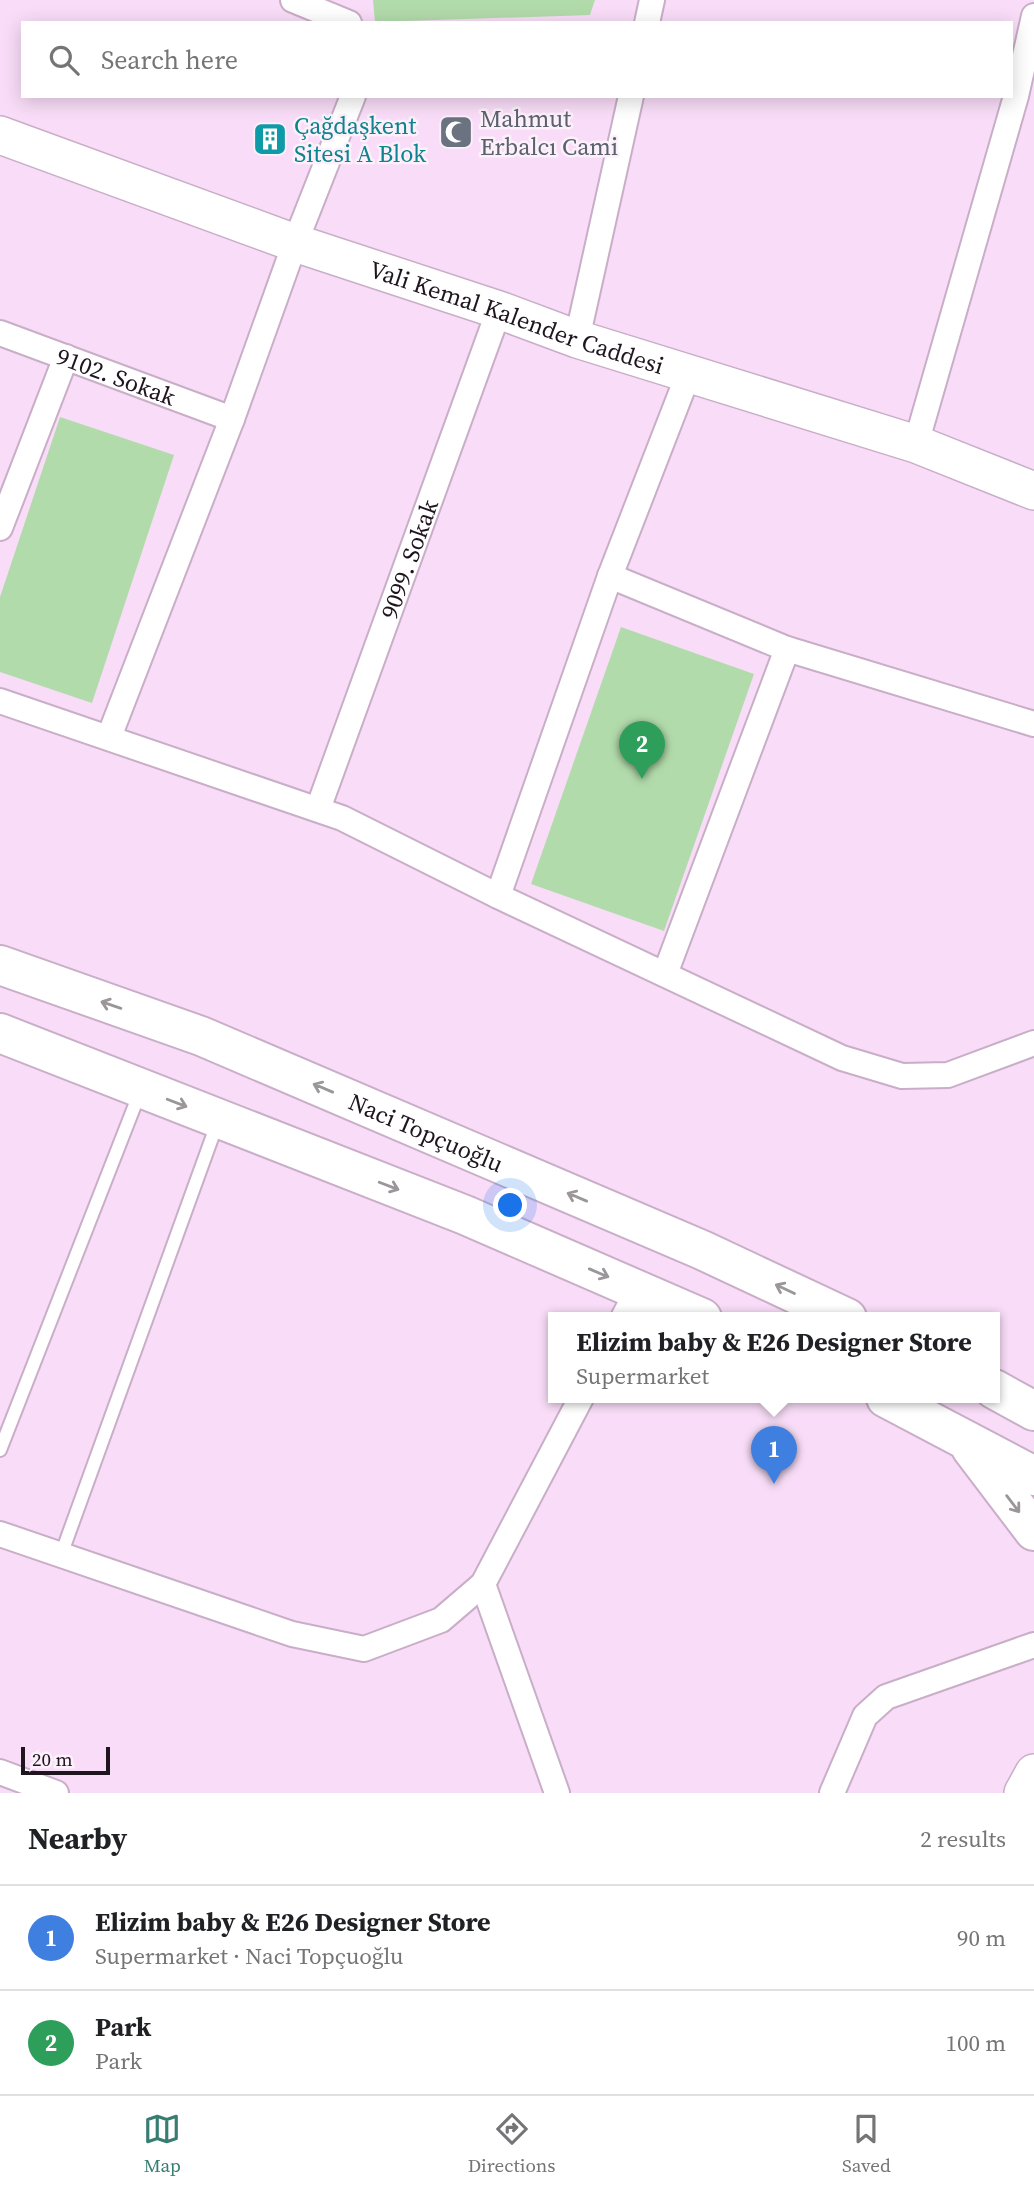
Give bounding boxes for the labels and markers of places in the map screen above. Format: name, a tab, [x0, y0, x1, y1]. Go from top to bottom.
place label: Mahmut Erbalcı Cami	[480, 102, 618, 163]
place label: Çağdaşkent Sitesi A Blok	[294, 109, 427, 170]
mosque icon: Mahmut Erbalcı Cami	[437, 113, 475, 151]
building icon: Çağdaşkent Sitesi A Blok	[251, 120, 289, 158]
pin: 2	[619, 721, 665, 779]
pin: 1	[751, 1426, 797, 1484]

